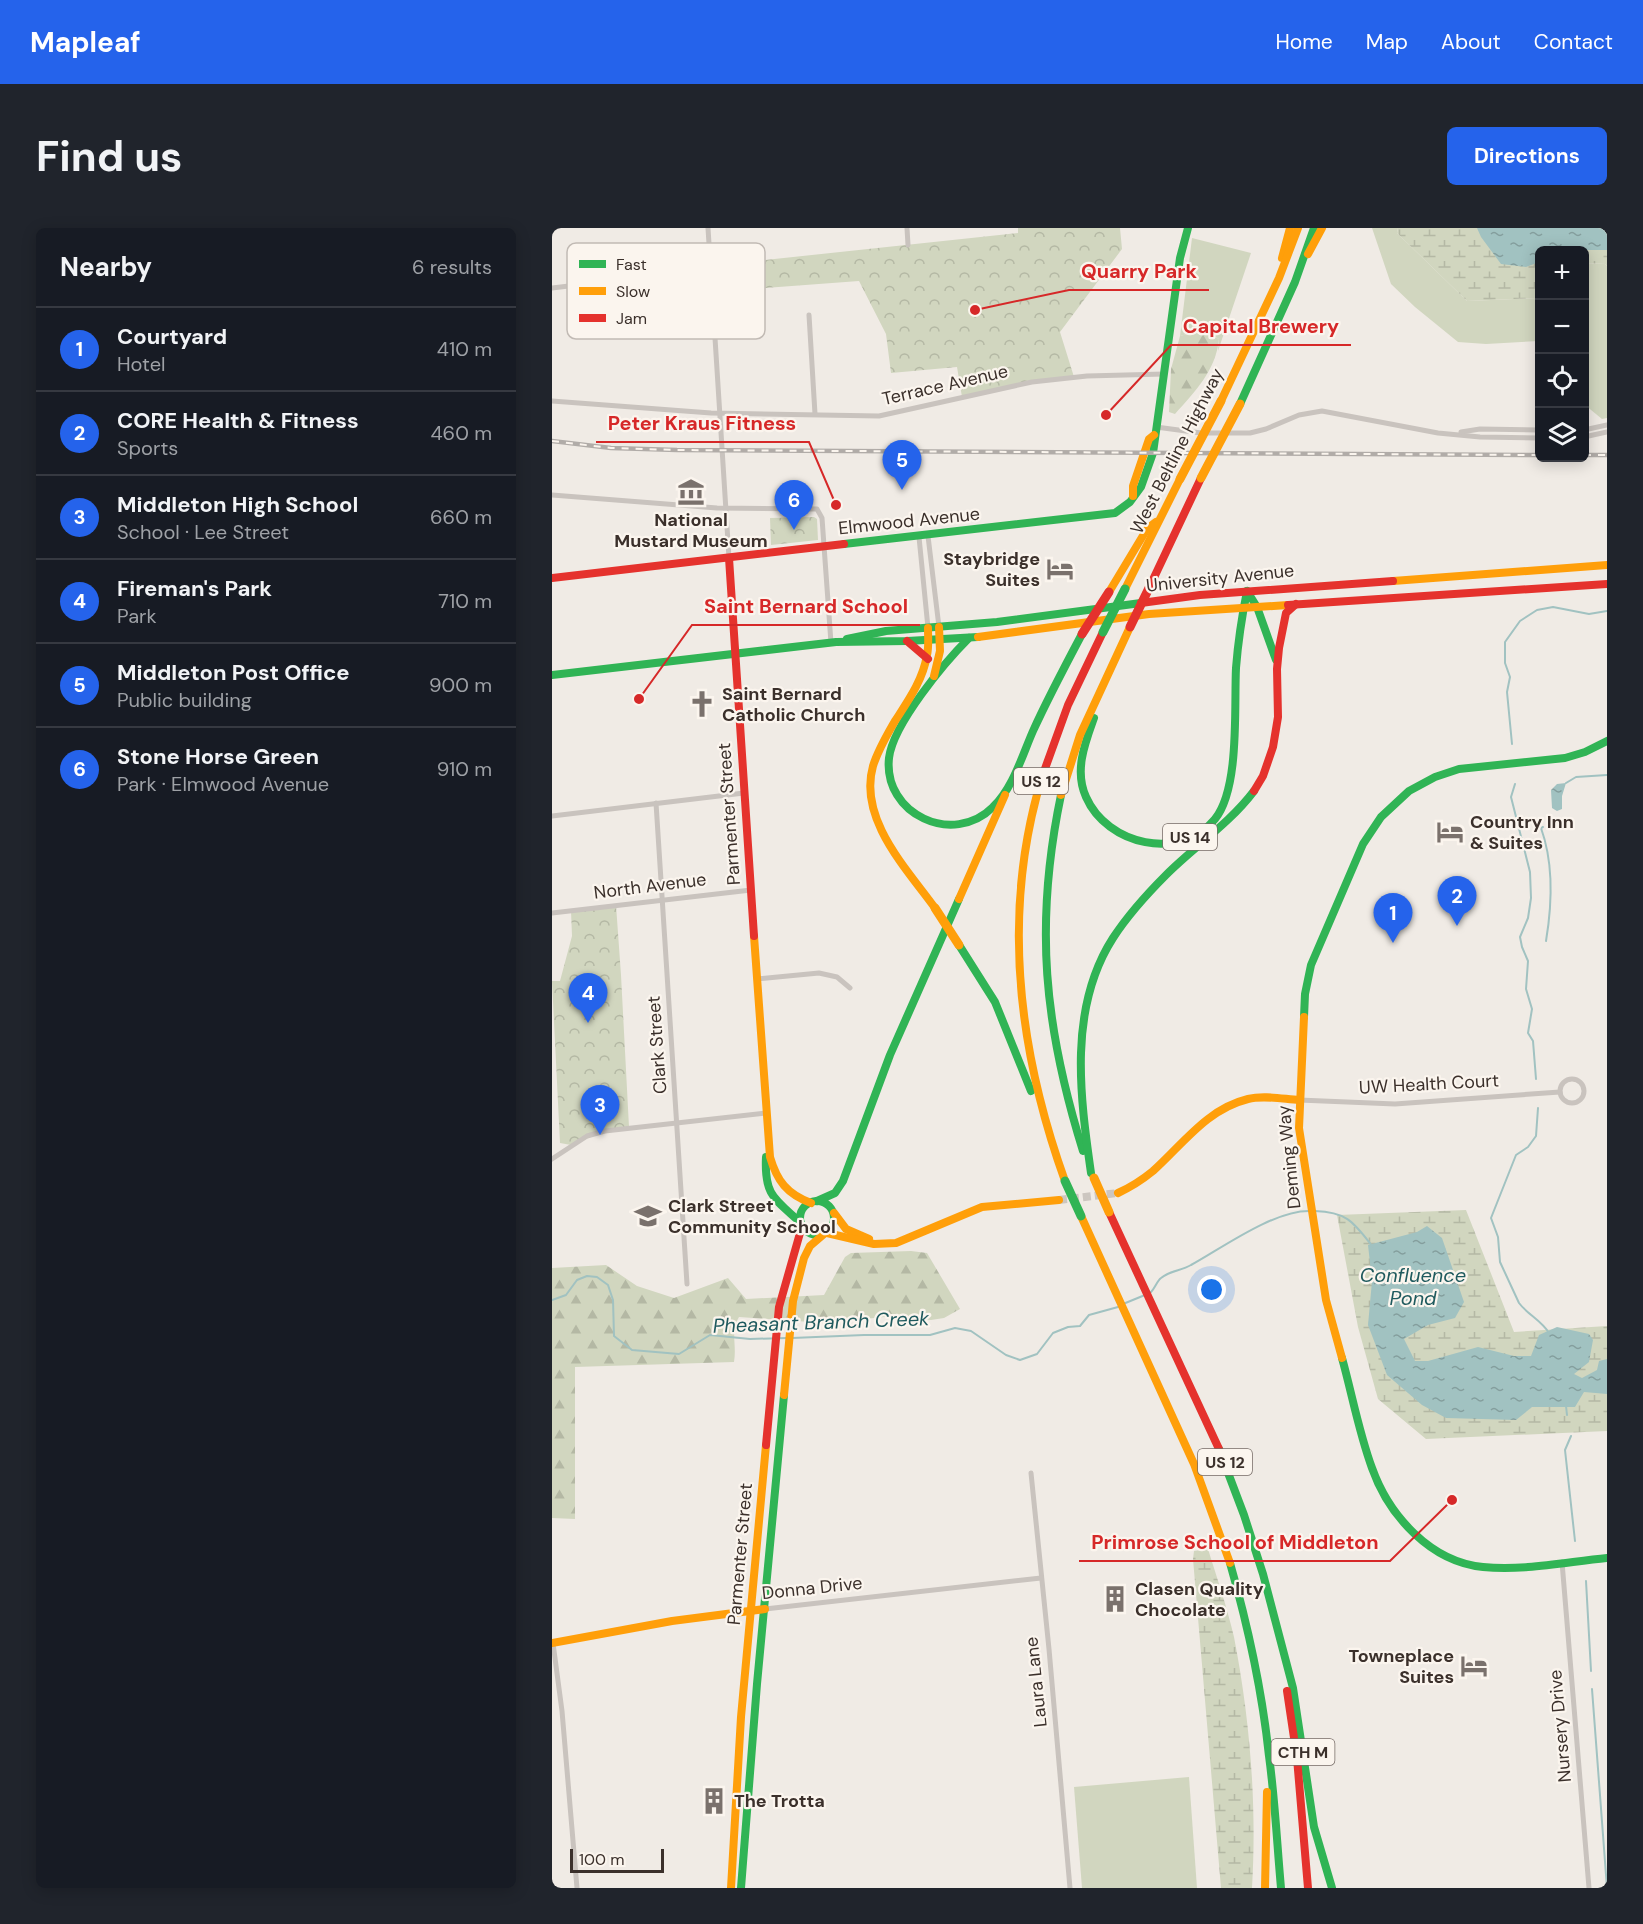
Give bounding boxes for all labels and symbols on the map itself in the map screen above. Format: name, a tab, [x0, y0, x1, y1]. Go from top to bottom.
legend	[567, 243, 765, 339]
callout: Quarry Park	[1069, 252, 1209, 290]
text: Fast	[616, 254, 647, 275]
text: Quarry Park	[1081, 258, 1197, 284]
text: Slow	[616, 281, 650, 302]
callout: Capital Brewery	[1171, 307, 1351, 345]
text: Jam	[616, 308, 647, 329]
text: Capital Brewery	[1183, 313, 1339, 339]
street label: Terrace Avenue	[880, 359, 1010, 411]
street label: West Beltline Highway	[1125, 364, 1229, 538]
callout: Peter Kraus Fitness	[596, 404, 809, 442]
text: Peter Kraus Fitness	[608, 410, 796, 436]
pin: 5	[882, 440, 922, 490]
museum icon: National Mustard Museum	[676, 477, 706, 507]
pin: 6	[774, 480, 814, 530]
street label: Elmwood Avenue	[837, 502, 981, 540]
place label: National Mustard Museum	[614, 508, 768, 553]
place label: Staybridge Suites	[943, 547, 1040, 592]
hotel icon: Staybridge Suites	[1045, 554, 1075, 584]
street label: University Avenue	[1145, 558, 1295, 598]
callout: Saint Bernard School	[692, 587, 920, 625]
text: Saint Bernard School	[704, 593, 908, 619]
place label: Saint Bernard Catholic Church	[722, 682, 865, 727]
church icon: Saint Bernard Catholic Church	[687, 689, 717, 719]
street label: Parmenter Street	[712, 742, 746, 886]
road number: US 12	[1014, 768, 1068, 794]
place label: Country Inn & Suites	[1470, 810, 1574, 855]
hotel icon: Country Inn & Suites	[1435, 817, 1465, 847]
road number: US 14	[1163, 824, 1217, 850]
street label: North Avenue	[592, 867, 708, 905]
pin: 2	[1438, 876, 1476, 926]
pin: 1	[1374, 894, 1412, 943]
pin: 4	[568, 974, 608, 1023]
street label: Clark Street	[642, 995, 672, 1095]
street label: UW Health Court	[1358, 1068, 1500, 1100]
pin: 3	[580, 1086, 620, 1135]
street label: Deming Way	[1272, 1104, 1306, 1210]
place label: Clark Street Community School	[668, 1194, 836, 1239]
school or university icon: Clark Street Community School	[633, 1201, 663, 1231]
water label: Confluence Pond	[1360, 1262, 1466, 1311]
your location	[1197, 1275, 1226, 1304]
water label: Pheasant Branch Creek	[712, 1305, 931, 1339]
road number: US 12	[1198, 1449, 1252, 1475]
street label: Parmenter Street	[722, 1482, 758, 1626]
callout: Primrose School of Middleton	[1079, 1523, 1390, 1561]
text: Primrose School of Middleton	[1091, 1529, 1379, 1555]
street label: Donna Drive	[761, 1571, 863, 1605]
place label: Clasen Quality Chocolate	[1135, 1577, 1264, 1622]
building icon: Clasen Quality Chocolate	[1100, 1584, 1130, 1614]
street label: Laura Lane	[1019, 1636, 1053, 1728]
place label: Towneplace Suites	[1349, 1644, 1454, 1689]
hotel icon: Towneplace Suites	[1459, 1651, 1489, 1681]
street label: Nursery Drive	[1543, 1669, 1577, 1783]
road number: CTH M	[1272, 1739, 1335, 1765]
building icon: The Trotta	[699, 1786, 729, 1816]
place label: The Trotta	[734, 1789, 825, 1813]
scale bar	[570, 1846, 664, 1874]

